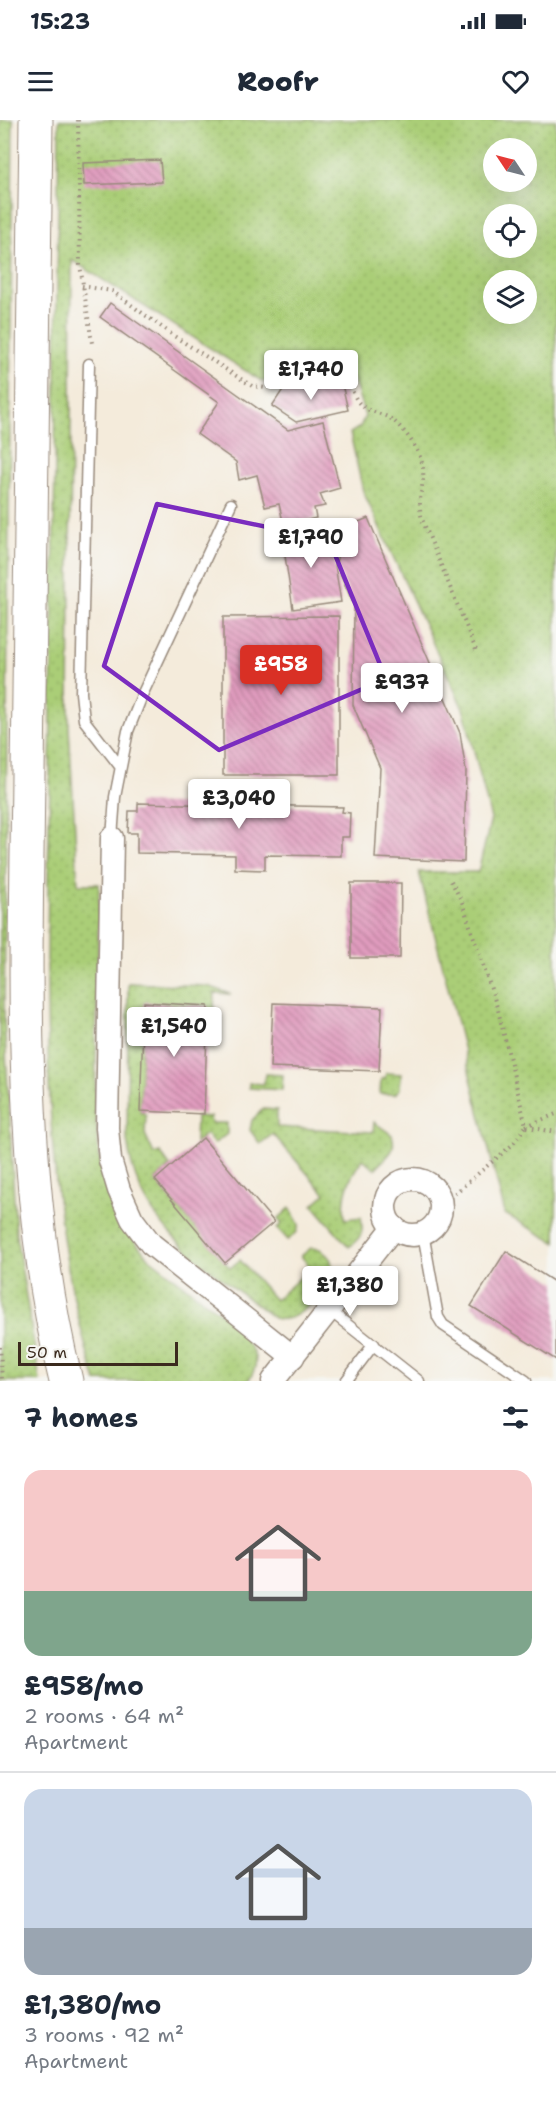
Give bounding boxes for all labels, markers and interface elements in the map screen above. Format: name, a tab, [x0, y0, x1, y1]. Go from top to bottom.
text: 15:23	[30, 7, 90, 36]
text: Roofr	[237, 63, 319, 100]
icon: menu	[24, 65, 57, 98]
icon: heart	[499, 65, 532, 98]
north arrow	[483, 138, 537, 192]
map controls	[483, 138, 537, 324]
button: locate	[483, 204, 537, 258]
button: layers	[483, 270, 537, 324]
pin: £1,740	[262, 350, 360, 401]
text: £1,740	[278, 356, 344, 382]
pin: £1,790	[262, 518, 360, 569]
text: £1,790	[278, 524, 344, 550]
pin: £958	[245, 645, 317, 696]
text: £958	[254, 651, 308, 677]
pin: £937	[366, 663, 438, 714]
text: £937	[375, 669, 429, 695]
pin: £3,040	[190, 779, 288, 830]
text: £3,040	[202, 785, 276, 811]
pin: £1,540	[125, 1007, 223, 1058]
text: £1,540	[141, 1013, 207, 1039]
pin: £1,380	[301, 1266, 399, 1317]
text: £1,380	[316, 1272, 384, 1298]
scale bar	[18, 1339, 178, 1366]
text: 50 m	[27, 1342, 67, 1363]
text: 7 homes	[24, 1400, 138, 1435]
icon: filters	[499, 1401, 532, 1434]
icon: home	[224, 1509, 332, 1617]
text: £958/mo	[24, 1668, 144, 1703]
text: 2 rooms · 64 m²	[24, 1703, 184, 1729]
text: Apartment	[24, 1729, 128, 1755]
icon: home	[224, 1828, 332, 1936]
text: £1,380/mo	[24, 1987, 161, 2022]
text: 3 rooms · 92 m²	[24, 2022, 184, 2048]
text: Apartment	[24, 2048, 128, 2074]

